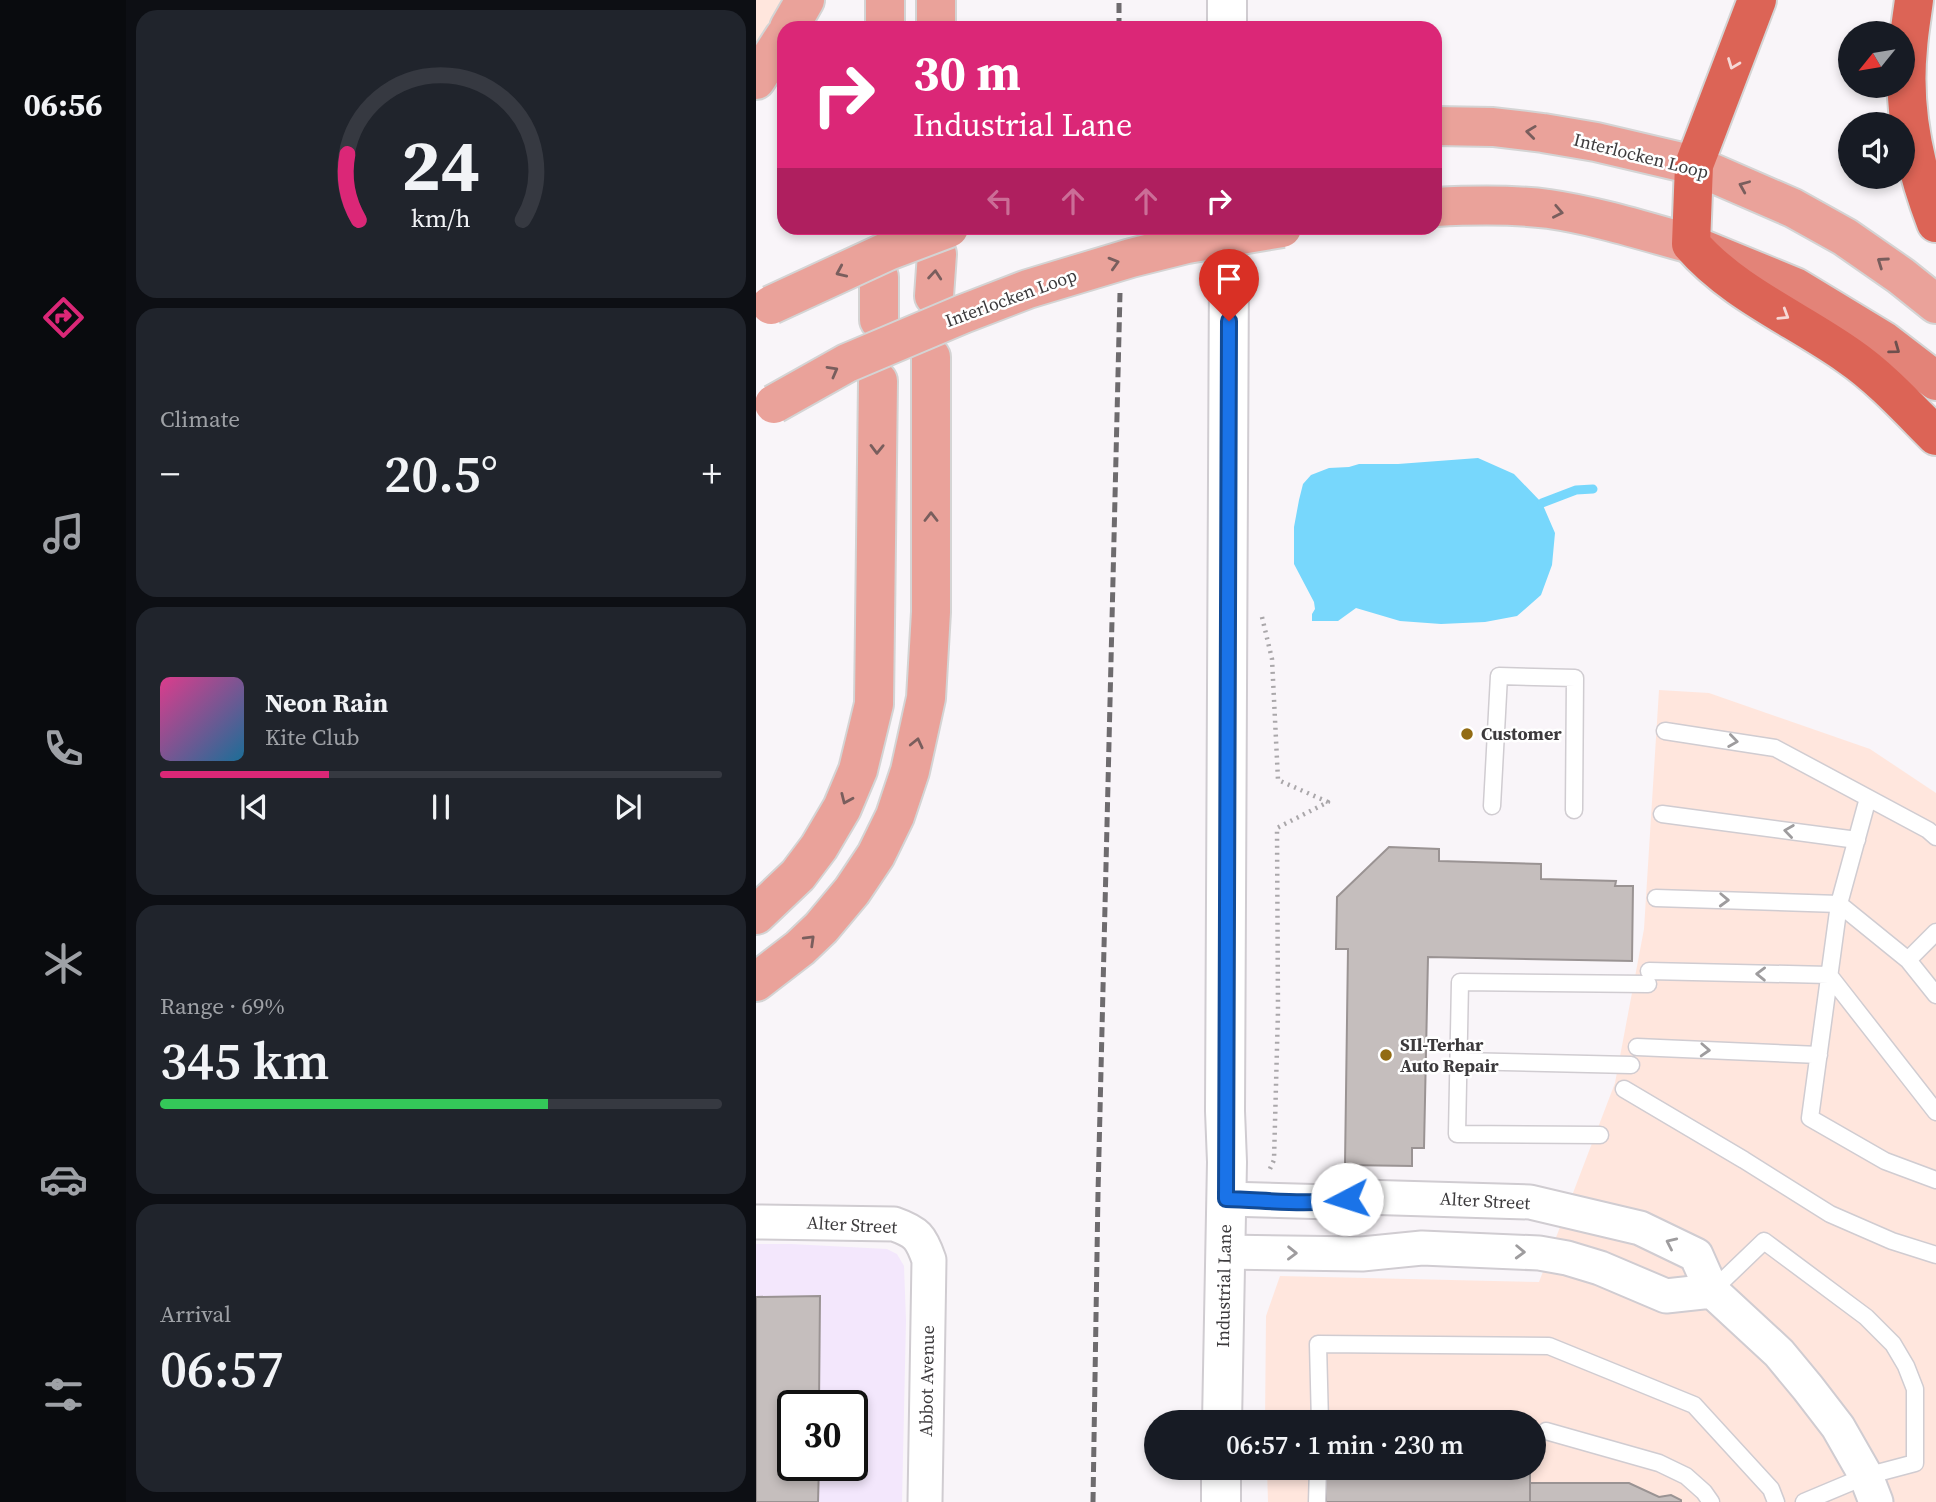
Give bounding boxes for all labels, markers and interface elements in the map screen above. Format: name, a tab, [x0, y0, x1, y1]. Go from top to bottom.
north arrow	[1838, 21, 1914, 98]
map controls	[1838, 21, 1915, 189]
text: 30 m	[913, 39, 1021, 106]
icon: right	[798, 49, 889, 140]
one-way arrow	[1727, 57, 1741, 69]
text: 06:56	[24, 83, 102, 127]
text: Industrial Lane	[913, 103, 1132, 147]
button: sound	[1838, 112, 1915, 189]
text: 24	[402, 116, 480, 215]
one-way arrow	[1525, 124, 1537, 139]
street label: Interlocken Loop	[1571, 127, 1711, 184]
one-way arrow	[1738, 180, 1751, 194]
icon: left	[981, 182, 1019, 220]
icon: ahead	[1054, 182, 1092, 220]
icon: ahead	[1127, 182, 1165, 220]
icon: right	[1200, 182, 1238, 220]
text: km/h	[411, 201, 471, 235]
one-way arrow	[1552, 203, 1564, 218]
pin	[1199, 249, 1259, 321]
one-way arrow	[1108, 257, 1120, 271]
one-way arrow	[1877, 258, 1890, 270]
icon: arrive	[1210, 260, 1248, 298]
street label: Interlocken Loop	[942, 262, 1080, 333]
one-way arrow	[835, 264, 848, 278]
one-way arrow	[927, 269, 942, 280]
icon: directions	[39, 293, 88, 342]
one-way arrow	[1776, 306, 1789, 319]
one-way arrow	[1887, 341, 1899, 354]
one-way arrow	[826, 366, 839, 379]
text: Climate	[160, 403, 240, 435]
text: 20.5°	[384, 438, 498, 509]
one-way arrow	[869, 444, 884, 455]
text: −	[160, 448, 180, 500]
text: +	[702, 448, 722, 500]
icon: music	[39, 509, 88, 558]
one-way arrow	[923, 511, 939, 521]
text: Neon Rain	[265, 685, 388, 721]
text: Kite Club	[265, 721, 360, 753]
place label: Customer	[1481, 721, 1562, 746]
icon: phone	[39, 724, 88, 773]
marker: Customer	[1459, 726, 1475, 742]
one-way arrow	[1727, 733, 1739, 748]
one-way arrow	[909, 737, 923, 749]
icon: previous	[235, 788, 273, 826]
icon: pause	[422, 788, 460, 826]
icon: next	[609, 788, 647, 826]
one-way arrow	[840, 792, 854, 804]
one-way arrow	[1783, 823, 1795, 838]
one-way arrow	[1719, 893, 1730, 908]
one-way arrow	[801, 935, 814, 948]
icon: climate	[39, 939, 88, 988]
one-way arrow	[1755, 966, 1766, 981]
text: Range · 69%	[160, 990, 285, 1022]
text: 345 km	[160, 1025, 329, 1096]
place label: SIl-Terhar Auto Repair	[1400, 1032, 1499, 1078]
one-way arrow	[1699, 1042, 1710, 1057]
marker: SIl-Terhar Auto Repair	[1378, 1047, 1394, 1063]
icon: car	[39, 1155, 88, 1204]
position arrow	[1310, 1162, 1384, 1236]
street label: Alter Street	[1439, 1186, 1531, 1215]
street label: Alter Street	[806, 1210, 898, 1239]
street label: Industrial Lane	[1210, 1224, 1237, 1348]
one-way arrow	[1666, 1237, 1678, 1251]
one-way arrow	[1288, 1245, 1298, 1261]
one-way arrow	[1514, 1245, 1525, 1260]
text: Arrival	[160, 1298, 231, 1330]
street label: Abbot Avenue	[913, 1325, 940, 1437]
text: 06:57	[160, 1333, 284, 1404]
icon: filters	[39, 1370, 88, 1419]
speed limit sign: 30	[777, 1390, 868, 1481]
text: 06:57 · 1 min · 230 m	[1226, 1427, 1464, 1463]

